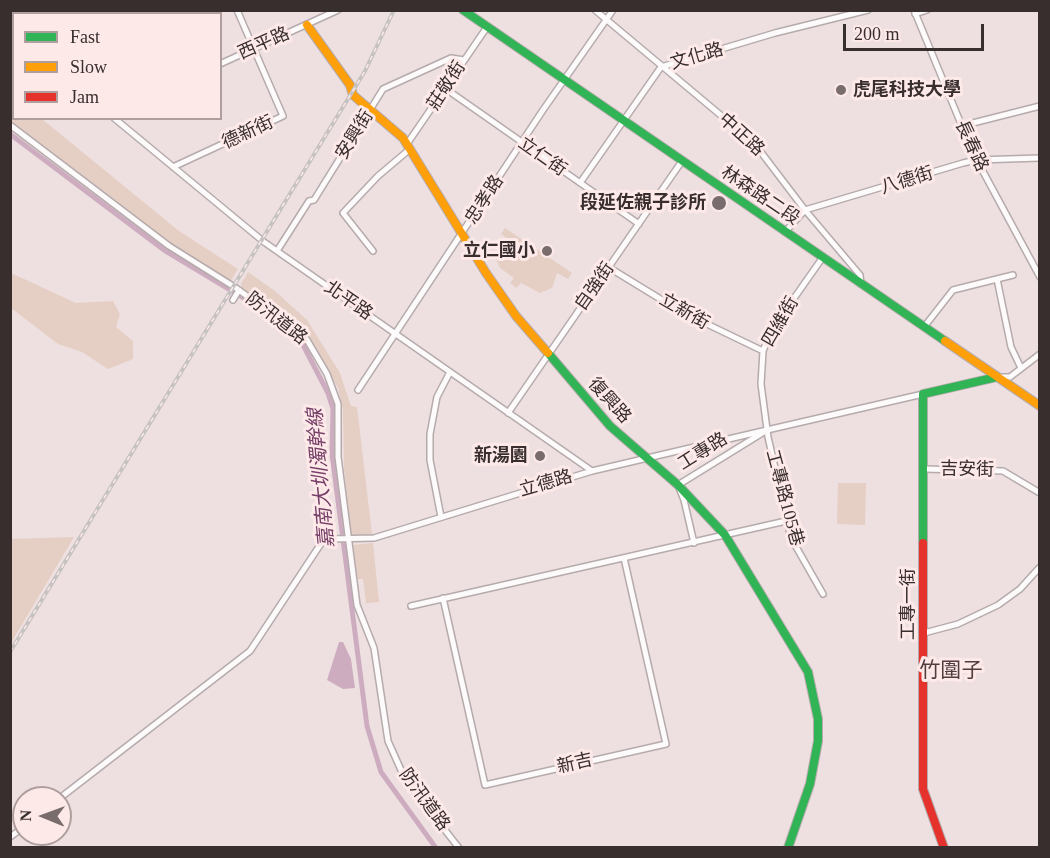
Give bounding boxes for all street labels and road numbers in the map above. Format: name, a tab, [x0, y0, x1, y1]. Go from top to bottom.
street label: 西平路	[235, 23, 293, 65]
street label: 文化路	[668, 39, 726, 75]
street label: 莊敬街	[423, 57, 471, 115]
street label: 安興街	[332, 106, 378, 164]
street label: 中正路	[714, 109, 768, 161]
street label: 德新街	[219, 112, 277, 154]
street label: 長春路	[950, 117, 992, 175]
street label: 立仁街	[514, 133, 570, 181]
street label: 林森路二段	[717, 162, 803, 230]
street label: 八德街	[878, 163, 936, 199]
street label: 忠孝路	[461, 171, 509, 229]
street label: 自強街	[571, 259, 619, 315]
street label: 北平路	[320, 277, 376, 325]
street label: 防汛道路	[241, 288, 311, 350]
street label: 立新街	[655, 289, 713, 335]
street label: 四維街	[758, 293, 804, 351]
street label: 復興路	[583, 374, 635, 428]
street label: 工專路	[674, 429, 732, 475]
street label: 工專路105巷	[761, 447, 807, 549]
street label: 吉安街	[940, 459, 994, 481]
street label: 立德路	[517, 466, 575, 502]
street label: 工專一街	[898, 568, 920, 640]
street label: 新吉	[555, 749, 595, 779]
street label: 防汛道路	[394, 765, 454, 835]

